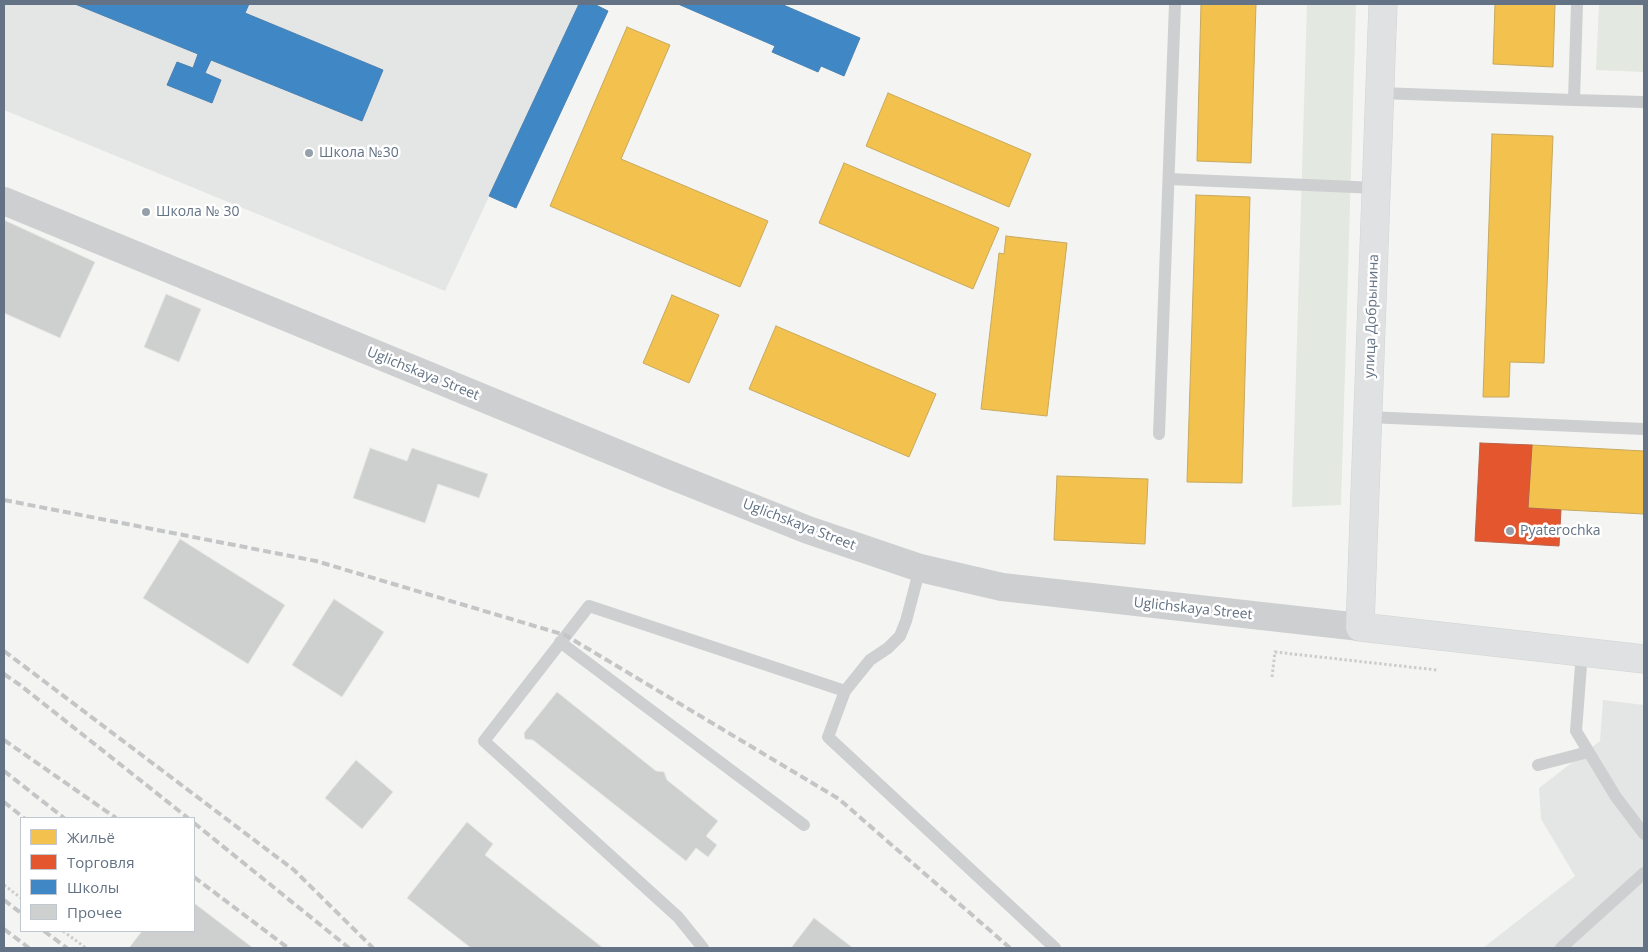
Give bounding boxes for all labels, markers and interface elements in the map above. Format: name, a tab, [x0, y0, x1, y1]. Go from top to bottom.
place label: Школа №30	[319, 145, 399, 161]
marker: Школа №30	[303, 147, 315, 159]
place label: Школа № 30	[156, 204, 239, 220]
marker: Школа № 30	[140, 206, 152, 218]
street label: улица Добрынина	[1361, 254, 1383, 378]
street label: Uglichskaya Street	[364, 344, 482, 404]
street label: Uglichskaya Street	[740, 496, 858, 554]
place label: Pyaterochka	[1520, 523, 1601, 539]
marker: Pyaterochka	[1504, 525, 1516, 537]
street label: Uglichskaya Street	[1133, 594, 1253, 624]
legend	[20, 817, 195, 932]
text: Жильё	[67, 827, 115, 847]
text: Торговля	[67, 852, 134, 872]
text: Школы	[67, 877, 119, 897]
text: Прочее	[67, 902, 122, 922]

